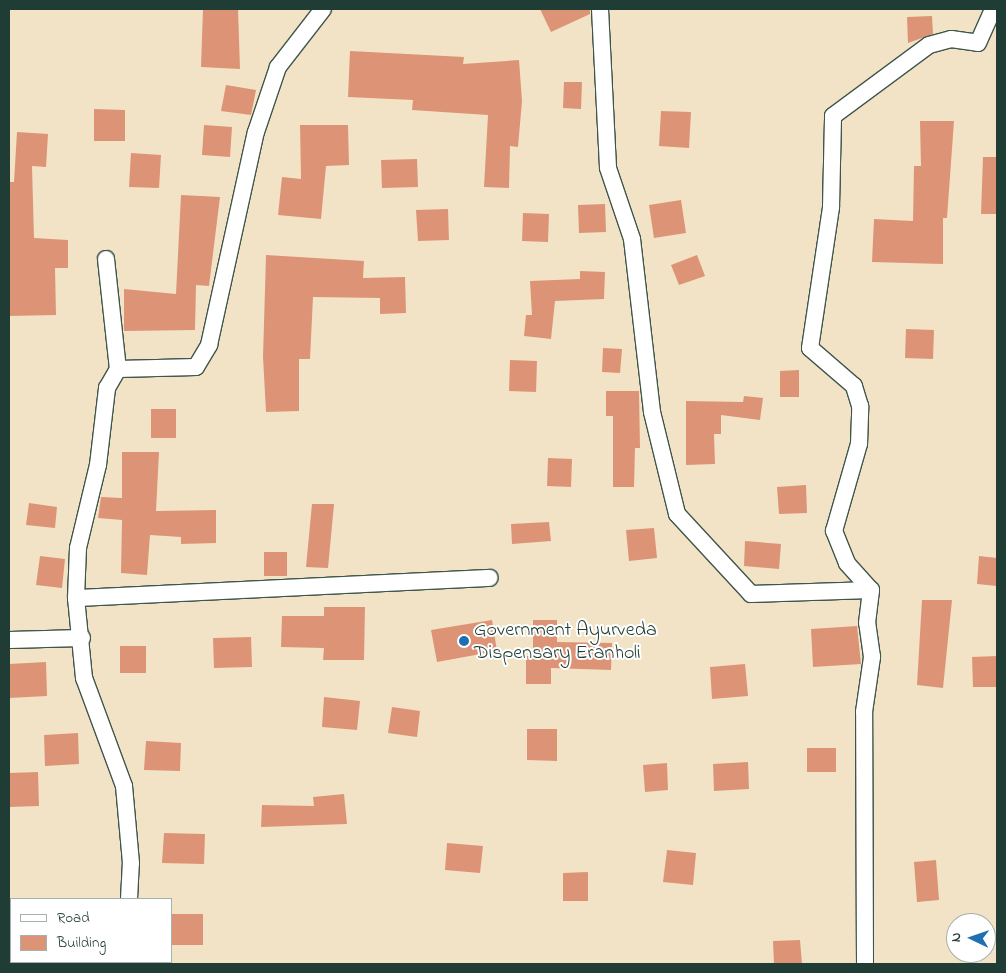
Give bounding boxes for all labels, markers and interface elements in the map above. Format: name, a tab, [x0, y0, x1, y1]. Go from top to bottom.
place label: Government Ayurveda Dispensary Eranholi	[474, 618, 657, 665]
marker: Government Ayurveda Dispensary Eranholi	[458, 635, 470, 647]
legend	[10, 898, 172, 963]
text: Road	[57, 907, 90, 929]
north arrow	[946, 913, 996, 963]
text: Building	[57, 932, 106, 954]
text: N	[946, 932, 967, 943]

